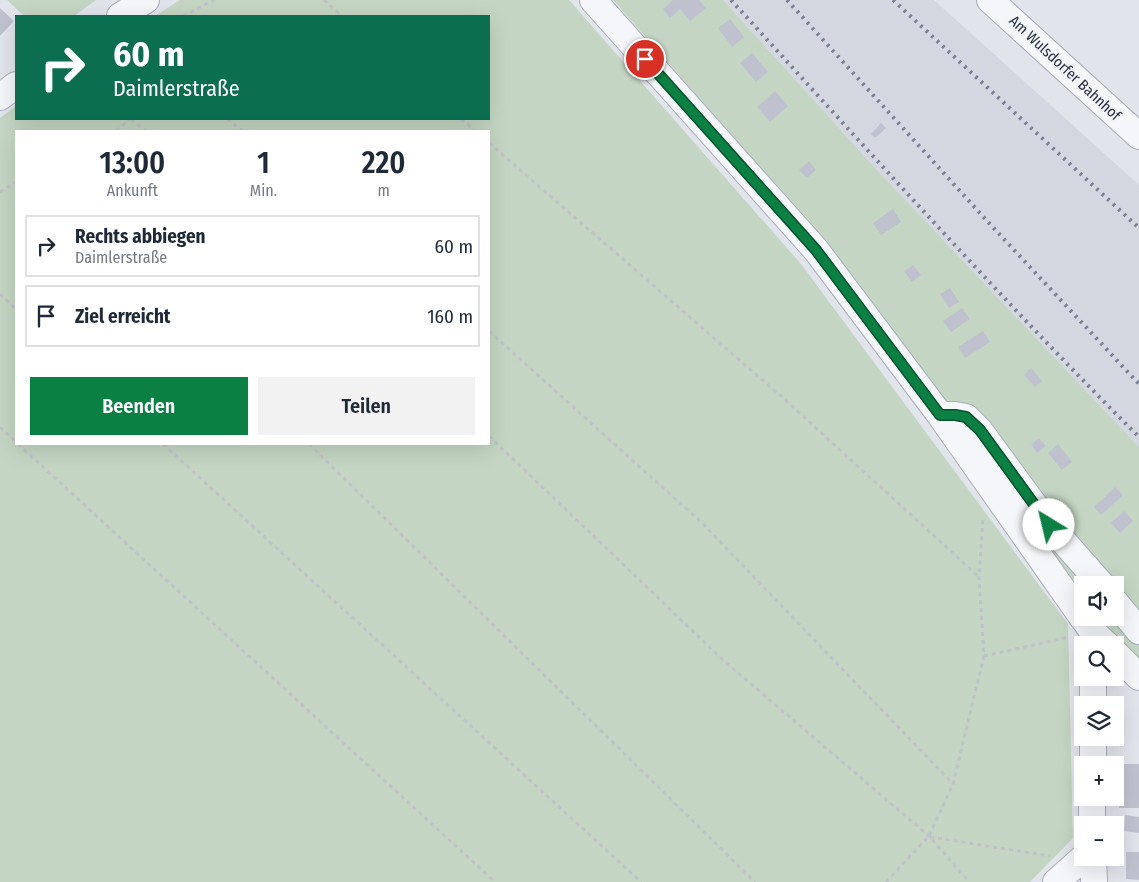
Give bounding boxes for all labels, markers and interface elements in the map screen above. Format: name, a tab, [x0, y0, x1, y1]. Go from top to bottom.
street label: Am Wulsdorfer Bahnhof	[1006, 12, 1125, 125]
text: 60 m	[113, 33, 184, 75]
icon: right	[30, 35, 95, 100]
pin	[624, 38, 666, 80]
icon: arrive	[631, 45, 659, 73]
text: Daimlerstraße	[113, 75, 240, 102]
text: 13:00	[100, 145, 165, 181]
text: 1	[257, 145, 270, 181]
text: 220	[362, 145, 405, 181]
text: Ankunft	[107, 181, 158, 200]
text: Min.	[250, 181, 277, 200]
text: m	[377, 181, 390, 200]
text: Rechts abbiegen	[75, 225, 205, 248]
icon: right	[32, 232, 60, 260]
text: 60 m	[435, 235, 473, 258]
text: Daimlerstraße	[75, 248, 167, 267]
icon: arrive	[32, 302, 60, 330]
text: Ziel erreicht	[75, 305, 171, 328]
text: 160 m	[427, 305, 473, 328]
button: Beenden	[30, 377, 248, 435]
button: Teilen	[258, 377, 475, 435]
position arrow	[1022, 498, 1074, 550]
map controls	[1074, 576, 1124, 866]
button: sound	[1074, 576, 1124, 626]
button: search	[1074, 636, 1124, 686]
button: layers	[1074, 696, 1124, 746]
button: +	[1074, 756, 1124, 806]
button: −	[1074, 816, 1124, 866]

